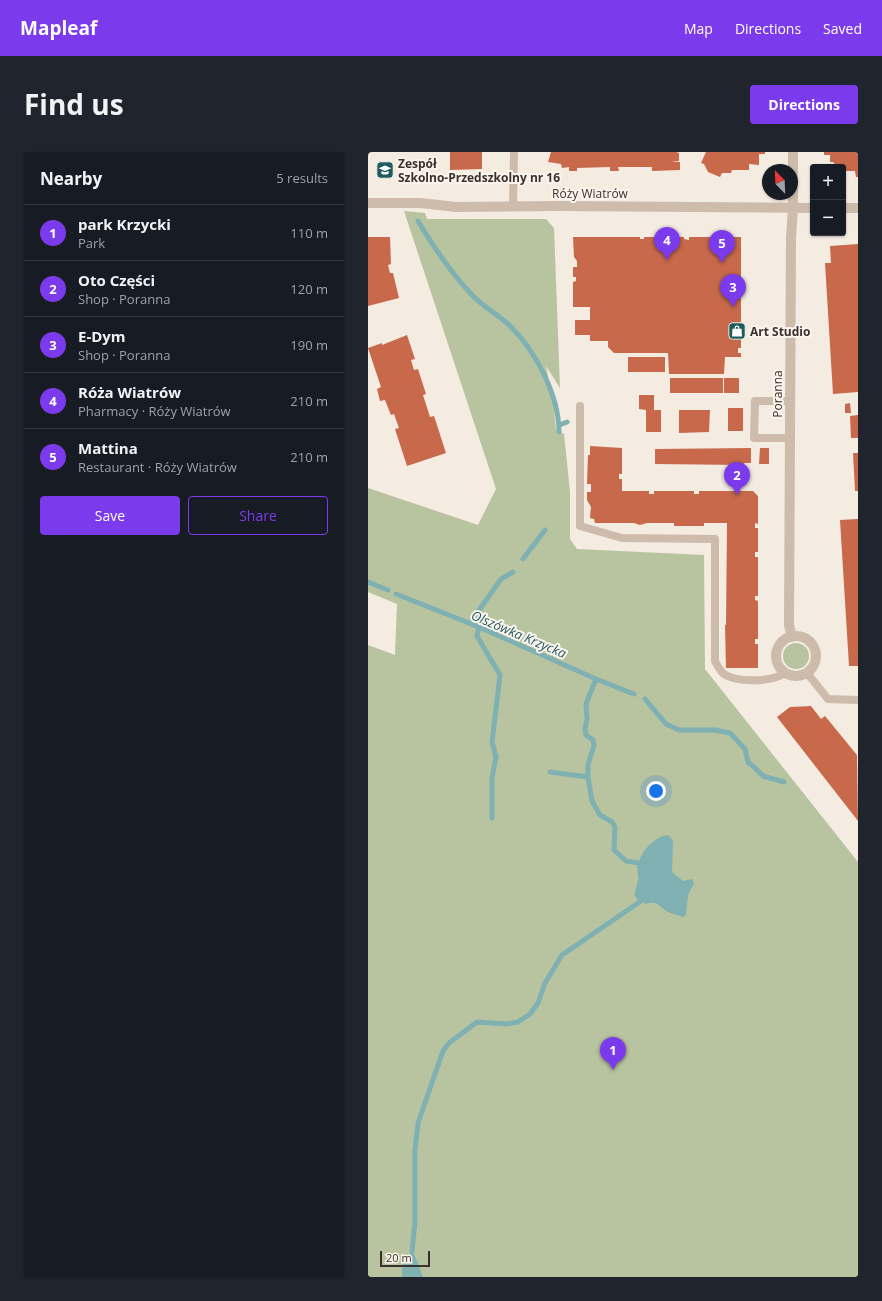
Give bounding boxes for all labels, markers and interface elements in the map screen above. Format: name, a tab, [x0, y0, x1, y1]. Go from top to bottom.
text: Mapleaf	[20, 15, 97, 41]
text: Map	[684, 19, 713, 38]
text: Directions	[735, 19, 801, 38]
text: Saved	[823, 19, 862, 38]
text: Find us	[24, 85, 124, 123]
button: Directions	[750, 85, 858, 124]
place label: Zespół Szkolno-Przedszkolny nr 16	[398, 155, 560, 186]
school or university icon: Zespół Szkolno-Przedszkolny nr 16	[375, 160, 395, 180]
north arrow	[762, 164, 798, 200]
map controls	[810, 164, 846, 236]
button: +	[810, 164, 846, 200]
text: Nearby	[40, 167, 102, 190]
text: 5 results	[276, 169, 328, 187]
street label: Róży Wiatrów	[552, 185, 629, 202]
button: −	[810, 200, 846, 236]
text: park Krzycki	[78, 214, 171, 234]
text: 1	[49, 224, 57, 242]
text: 110 m	[290, 224, 328, 242]
pin: 4	[654, 227, 680, 260]
pin: 5	[709, 230, 735, 263]
text: Park	[78, 234, 105, 252]
text: Oto Części	[78, 270, 155, 290]
pin: 3	[720, 274, 746, 307]
text: 2	[49, 280, 57, 298]
text: 120 m	[290, 280, 328, 298]
text: Shop · Poranna	[78, 290, 170, 308]
shop icon: Art Studio	[727, 321, 747, 341]
place label: Art Studio	[750, 323, 810, 340]
text: E-Dym	[78, 326, 126, 346]
text: 3	[49, 336, 57, 354]
text: 190 m	[290, 336, 328, 354]
text: Shop · Poranna	[78, 346, 170, 364]
street label: Poranna	[769, 370, 786, 418]
text: Róża Wiatrów	[78, 382, 181, 402]
text: 4	[49, 392, 57, 410]
text: 210 m	[290, 392, 328, 410]
text: Pharmacy · Róży Wiatrów	[78, 402, 231, 420]
text: Mattina	[78, 438, 138, 458]
text: 5	[49, 448, 57, 466]
text: 210 m	[290, 448, 328, 466]
text: Restaurant · Róży Wiatrów	[78, 458, 237, 476]
pin: 2	[724, 462, 750, 495]
button: Save	[40, 496, 180, 535]
button: Share	[188, 496, 328, 535]
water label: Olszówka Krzycka	[469, 606, 570, 662]
your location	[646, 781, 666, 801]
pin: 1	[600, 1037, 626, 1070]
scale bar	[380, 1249, 430, 1268]
text: 20 m	[386, 1250, 412, 1265]

